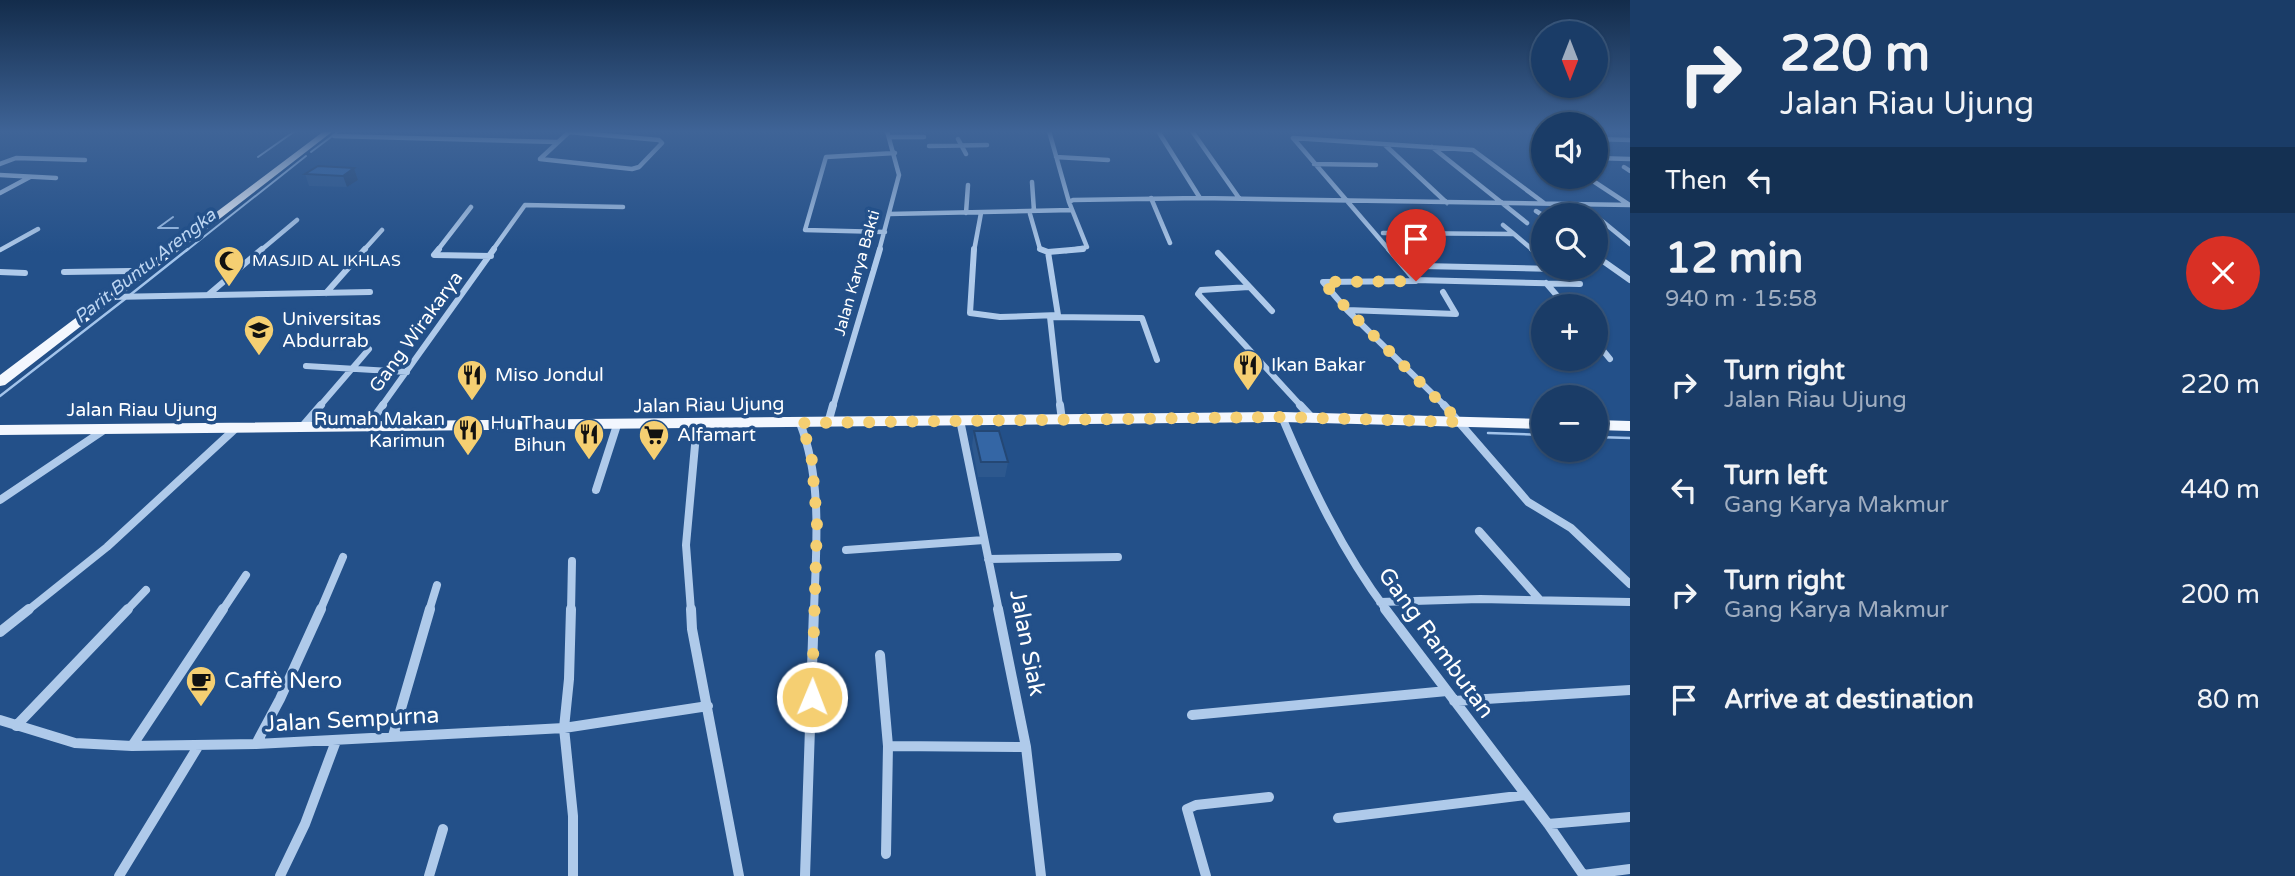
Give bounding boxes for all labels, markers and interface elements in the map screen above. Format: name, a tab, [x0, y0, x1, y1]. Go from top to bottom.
north arrow	[1531, 21, 1608, 98]
map controls	[1531, 21, 1608, 462]
text: 220 m	[1780, 25, 1930, 84]
icon: right	[1665, 28, 1756, 119]
text: Jalan Riau Ujung	[1780, 85, 2034, 123]
button: sound	[1531, 112, 1608, 189]
icon: left	[1741, 161, 1779, 199]
text: Then	[1665, 165, 1727, 196]
water label: Parit Buntu Arengka	[70, 203, 221, 328]
button: search	[1531, 203, 1608, 280]
street label: Jalan Karya Bakti	[830, 208, 884, 338]
pin	[1386, 209, 1446, 281]
icon: arrive	[1397, 220, 1435, 258]
text: 12 min	[1665, 233, 1803, 284]
button: close	[2186, 236, 2260, 310]
mosque icon: MASJID AL IKHLAS	[212, 244, 246, 288]
place label: MASJID AL IKHLAS	[252, 251, 401, 271]
street label: Gang Wirakarya	[365, 267, 467, 397]
text: 940 m · 15:58	[1665, 285, 1817, 313]
button: +	[1531, 294, 1608, 371]
place label: Universitas Abdurrab	[282, 308, 381, 352]
school or university icon: Universitas Abdurrab	[242, 313, 276, 357]
restaurant icon: Ikan Bakar	[1231, 348, 1265, 392]
place label: Ikan Bakar	[1271, 354, 1366, 376]
text: Turn right	[1724, 355, 1845, 386]
restaurant icon: Miso Jondul	[455, 358, 489, 402]
place label: Miso Jondul	[495, 364, 604, 386]
icon: right	[1665, 366, 1703, 404]
text: 220 m	[2180, 369, 2260, 400]
button: −	[1531, 385, 1608, 462]
text: Jalan Riau Ujung	[1724, 386, 1907, 414]
street label: Jalan Riau Ujung	[633, 393, 785, 417]
street label: Jalan Riau Ujung	[67, 399, 217, 421]
place label: Rumah Makan Karimun	[314, 408, 445, 452]
place label: Hu Thau Bihun	[490, 412, 566, 456]
restaurant icon: Rumah Makan Karimun	[451, 413, 485, 457]
restaurant icon: Hu Thau Bihun	[572, 417, 606, 461]
supermarket icon: Alfamart	[637, 418, 671, 462]
place label: Alfamart	[677, 424, 756, 446]
text: Turn left	[1724, 460, 1827, 491]
icon: left	[1665, 471, 1703, 509]
text: 440 m	[2180, 474, 2260, 505]
text: Gang Karya Makmur	[1724, 491, 1949, 519]
street label: Gang Rambutan	[1372, 562, 1500, 724]
text: Turn right	[1724, 565, 1845, 596]
icon: right	[1665, 576, 1703, 614]
text: 200 m	[2180, 579, 2260, 610]
street label: Jalan Siak	[1003, 588, 1051, 698]
text: Gang Karya Makmur	[1724, 596, 1949, 624]
position arrow	[775, 660, 849, 734]
cafe icon: Caffè Nero	[184, 664, 218, 708]
place label: Caffè Nero	[224, 667, 342, 695]
icon: arrive	[1665, 681, 1703, 719]
text: Arrive at destination	[1724, 684, 1974, 715]
text: 80 m	[2197, 684, 2260, 715]
street label: Jalan Sempurna	[264, 701, 440, 739]

